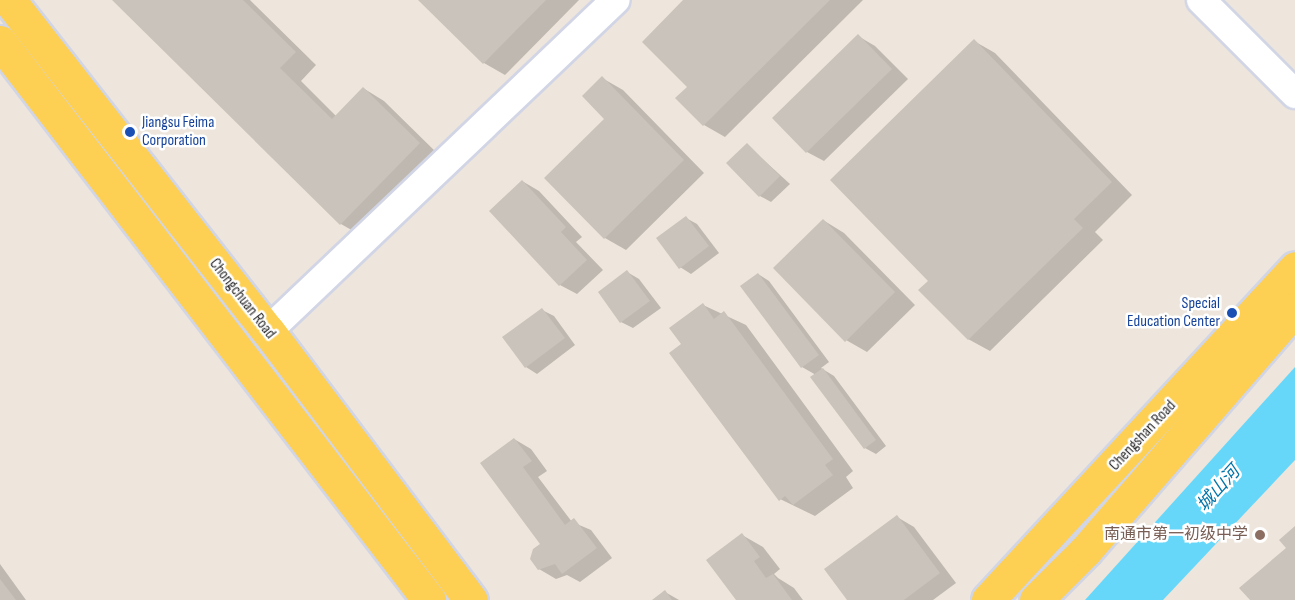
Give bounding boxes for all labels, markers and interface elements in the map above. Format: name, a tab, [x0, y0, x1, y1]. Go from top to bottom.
place label: Jiangsu Feima Corporation	[142, 113, 214, 151]
marker: Jiangsu Feima Corporation	[123, 125, 137, 139]
street label: Chongchuan Road	[205, 255, 279, 343]
place label: Special Education Center	[1127, 294, 1220, 332]
marker: Special Education Center	[1225, 306, 1239, 320]
street label: Chengshan Road	[1106, 397, 1180, 475]
water label: 城山河	[1193, 462, 1245, 516]
place label: 南通市第一初级中学	[1104, 525, 1248, 545]
marker: 南通市第一初级中学	[1253, 528, 1267, 542]

